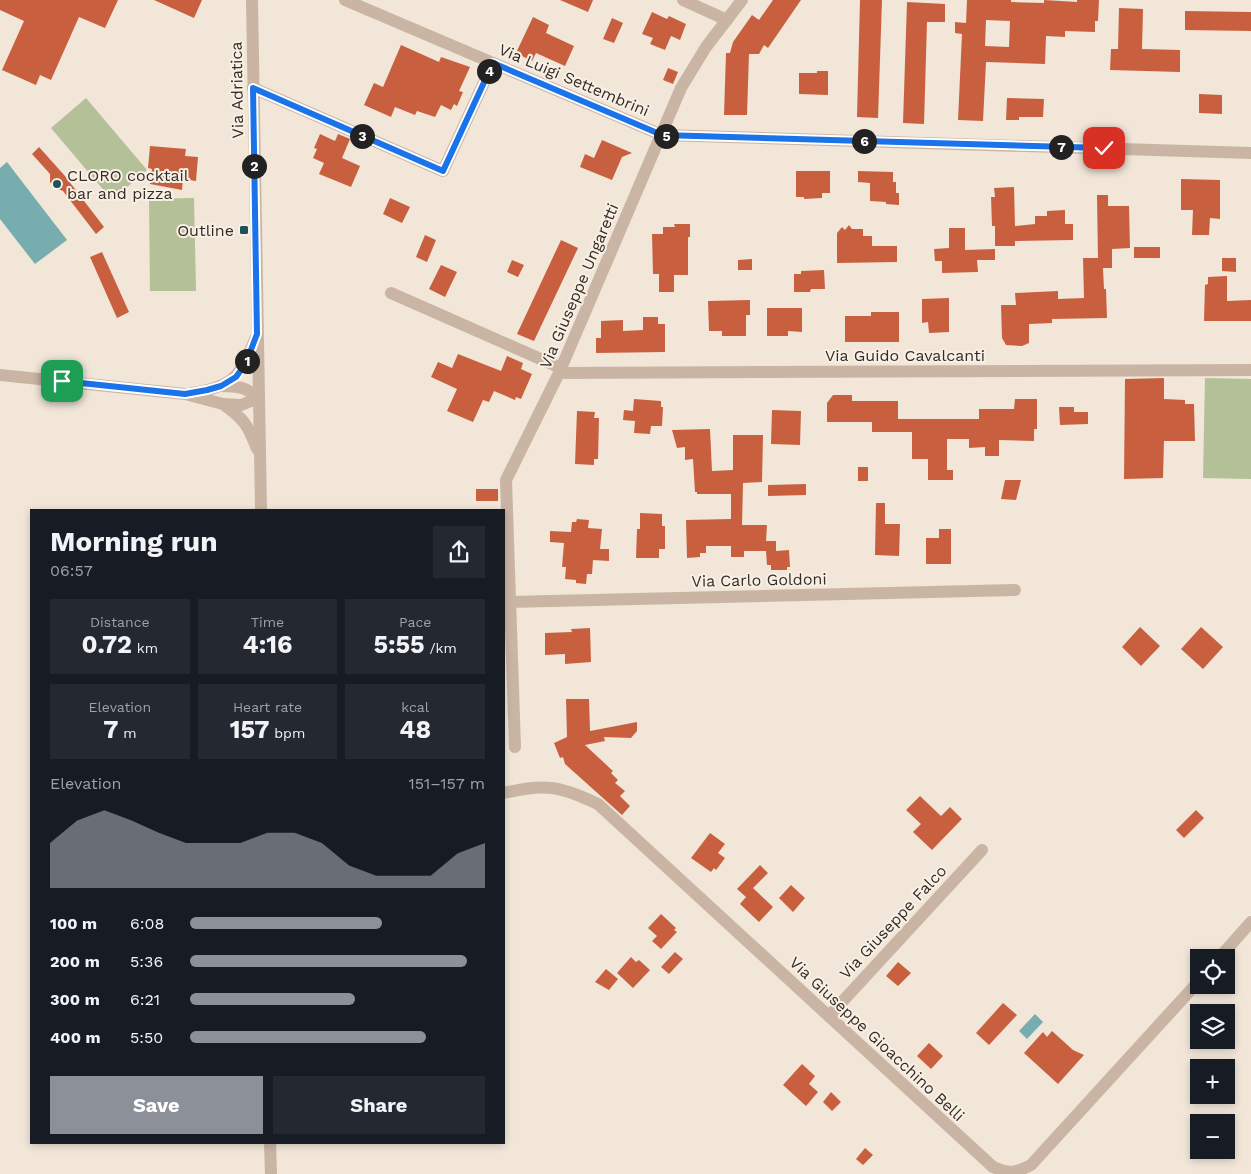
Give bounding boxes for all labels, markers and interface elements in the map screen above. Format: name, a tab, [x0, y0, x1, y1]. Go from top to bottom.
street label: Via Luigi Settembrini	[496, 40, 652, 120]
street label: Via Adriatica	[227, 41, 247, 139]
pin: 4	[476, 58, 502, 84]
text: 4	[485, 63, 494, 79]
pin: 3	[350, 124, 374, 148]
pin: 5	[654, 124, 678, 148]
pin	[1083, 127, 1125, 169]
text: 3	[358, 128, 367, 144]
text: 5	[662, 128, 671, 144]
pin: 6	[852, 128, 876, 154]
text: 6	[860, 133, 869, 149]
pin: 7	[1048, 134, 1074, 160]
icon: check	[1090, 134, 1118, 162]
text: 7	[1057, 139, 1066, 155]
pin: 2	[242, 154, 266, 178]
text: 2	[250, 158, 259, 174]
place label: CLORO cocktail bar and pizza	[67, 166, 189, 203]
marker: CLORO cocktail bar and pizza	[51, 178, 63, 190]
street label: Via Giuseppe Ungaretti	[536, 201, 622, 371]
place label: Outline	[177, 221, 234, 240]
marker: Outline	[238, 224, 250, 236]
street label: Via Guido Cavalcanti	[825, 346, 985, 365]
pin: 1	[234, 348, 260, 374]
text: 1	[244, 353, 251, 369]
pin	[41, 360, 83, 402]
icon: arrive	[48, 367, 76, 395]
text: Morning run	[50, 525, 218, 558]
button: share	[433, 526, 485, 578]
text: 06:57	[50, 561, 93, 580]
street label: Via Carlo Goldoni	[691, 569, 827, 591]
text: Distance	[90, 614, 150, 630]
text: Time	[251, 614, 284, 630]
text: Pace	[399, 614, 431, 630]
text: 0.72	[82, 630, 132, 659]
text: 4:16	[243, 630, 292, 659]
text: 5:55	[373, 630, 425, 659]
text: km	[132, 640, 158, 656]
text: /km	[425, 640, 457, 656]
text: Elevation	[89, 699, 151, 715]
text: Heart rate	[233, 699, 302, 715]
text: kcal	[401, 699, 429, 715]
text: 7	[103, 715, 118, 744]
text: 157	[230, 715, 270, 744]
text: 48	[399, 715, 431, 744]
text: m	[118, 725, 136, 741]
text: bpm	[270, 725, 305, 741]
text: Elevation	[50, 774, 121, 793]
text: 151–157 m	[408, 774, 485, 793]
street label: Via Giuseppe Falco	[835, 861, 951, 983]
text: 100 m	[50, 914, 97, 933]
text: 6:08	[130, 914, 164, 933]
map controls	[1190, 949, 1235, 1159]
button: locate	[1190, 949, 1235, 994]
text: 200 m	[50, 952, 100, 971]
text: 5:36	[130, 952, 163, 971]
street label: Via Giuseppe Gioacchino Belli	[786, 953, 968, 1125]
text: 300 m	[50, 990, 100, 1009]
text: 6:21	[130, 990, 160, 1009]
button: layers	[1190, 1004, 1235, 1049]
text: 400 m	[50, 1028, 101, 1047]
text: 5:50	[130, 1028, 163, 1047]
button: +	[1190, 1059, 1235, 1104]
button: Save	[50, 1076, 263, 1134]
button: Share	[273, 1076, 485, 1134]
button: −	[1190, 1114, 1235, 1159]

